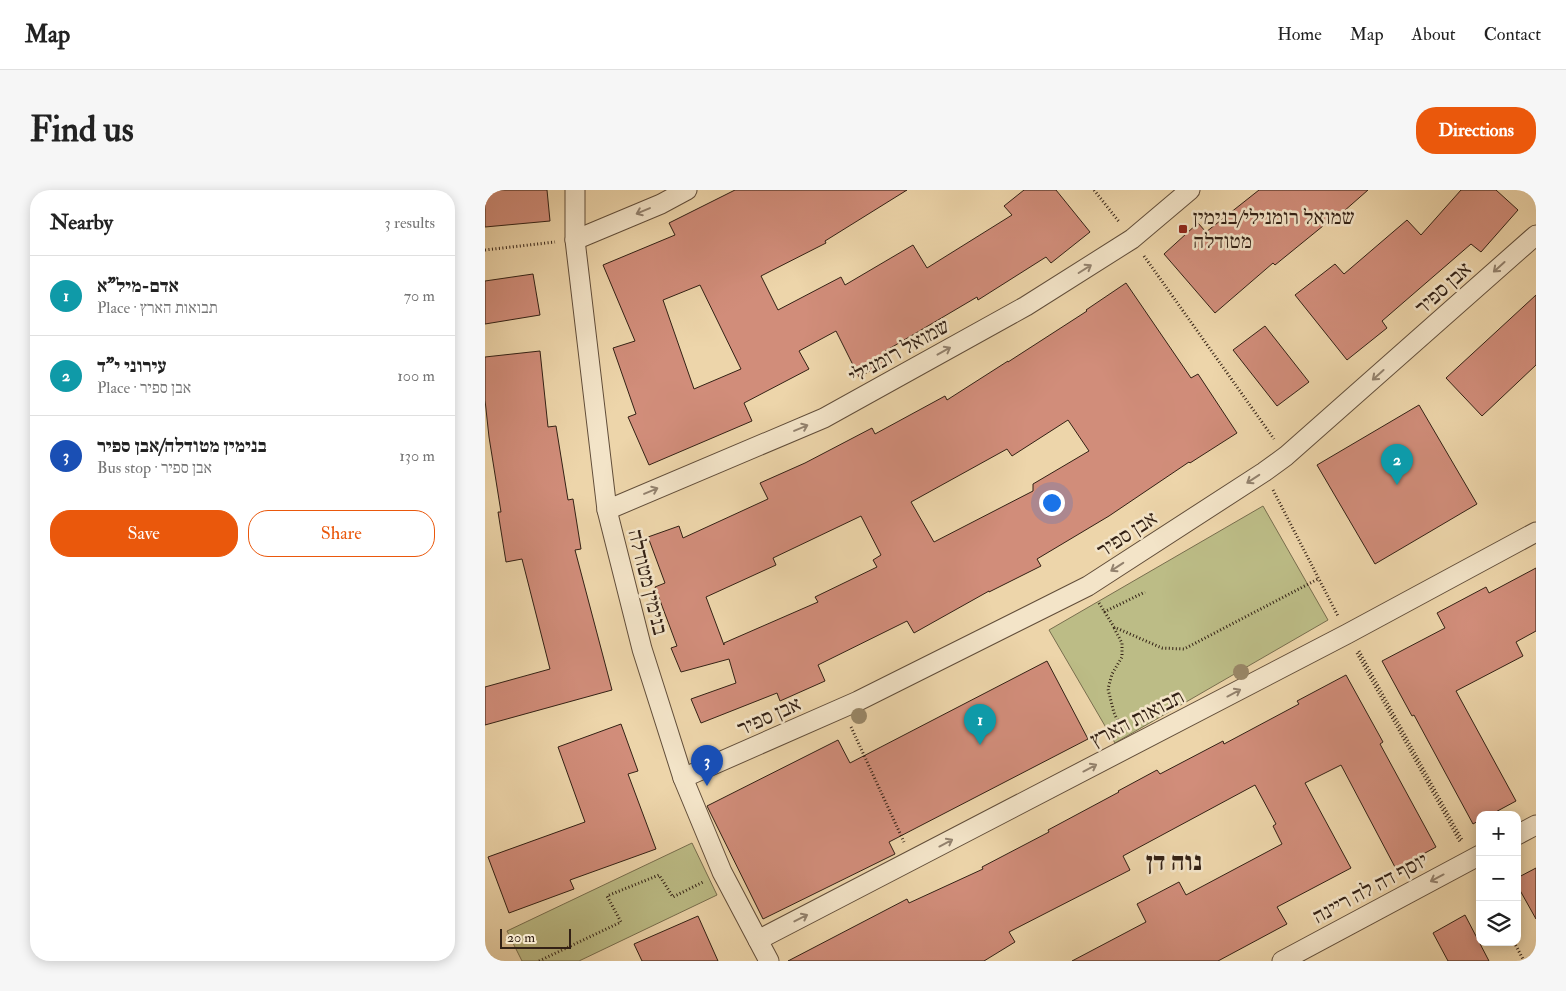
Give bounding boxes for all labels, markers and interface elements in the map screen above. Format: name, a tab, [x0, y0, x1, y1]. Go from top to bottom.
text: Map	[25, 19, 70, 50]
text: Home	[1277, 23, 1322, 46]
text: Map	[1350, 23, 1384, 46]
text: About	[1412, 23, 1456, 46]
text: Contact	[1484, 23, 1541, 46]
button: Directions	[1416, 107, 1536, 154]
text: Find us	[30, 108, 134, 152]
place label: שמואל רומנילי/בנימין מטודלה	[1193, 204, 1355, 255]
one-way arrow	[636, 207, 651, 217]
text: Nearby	[50, 209, 113, 236]
text: 3 results	[384, 213, 435, 233]
marker: שמואל רומנילי/בנימין מטודלה	[1177, 223, 1189, 235]
street label: אבן ספיר	[1409, 256, 1477, 321]
one-way arrow	[1493, 262, 1506, 273]
one-way arrow	[1077, 264, 1091, 274]
text: אדם-מיל"א	[97, 274, 179, 298]
text: 1	[63, 286, 69, 306]
text: 70 m	[404, 286, 435, 306]
text: Place · תבואות הארץ	[97, 298, 218, 318]
street label: שמואל רומנילי	[844, 313, 955, 390]
one-way arrow	[937, 346, 952, 356]
text: עירוני י"ד	[97, 354, 166, 378]
text: 2	[62, 366, 70, 386]
text: 100 m	[397, 366, 435, 386]
one-way arrow	[1371, 369, 1384, 381]
text: Place · אבן ספיר	[97, 378, 191, 398]
one-way arrow	[793, 422, 808, 432]
text: בנימין מטודלה/אבן ספיר	[97, 434, 267, 458]
pin: 2	[1381, 444, 1413, 485]
text: 3	[63, 446, 69, 466]
text: 130 m	[399, 446, 435, 466]
text: Bus stop · אבן ספיר	[97, 458, 212, 478]
one-way arrow	[1247, 474, 1261, 484]
one-way arrow	[643, 486, 658, 495]
your location	[1039, 490, 1065, 516]
street label: אבן ספיר	[1092, 505, 1163, 564]
button: Save	[50, 510, 238, 557]
button: Share	[248, 510, 435, 557]
street label: בנימין מטודלה	[621, 526, 674, 638]
one-way arrow	[1110, 562, 1124, 572]
street label: תבואות הארץ	[1086, 683, 1189, 754]
one-way arrow	[1226, 688, 1241, 698]
street label: אבן ספיר	[733, 690, 805, 742]
pin: 1	[964, 704, 996, 745]
pin: 3	[691, 745, 723, 786]
one-way arrow	[1082, 763, 1097, 773]
map controls	[1476, 811, 1521, 946]
button: +	[1476, 811, 1521, 856]
one-way arrow	[938, 838, 953, 848]
district label: נוה דן	[1146, 846, 1202, 878]
street label: יוסף דה לה ריינה	[1308, 847, 1433, 930]
button: −	[1476, 856, 1521, 901]
one-way arrow	[1429, 873, 1444, 883]
button: layers	[1476, 901, 1521, 946]
one-way arrow	[794, 913, 809, 923]
scale bar	[500, 926, 571, 949]
text: 20 m	[507, 929, 535, 946]

